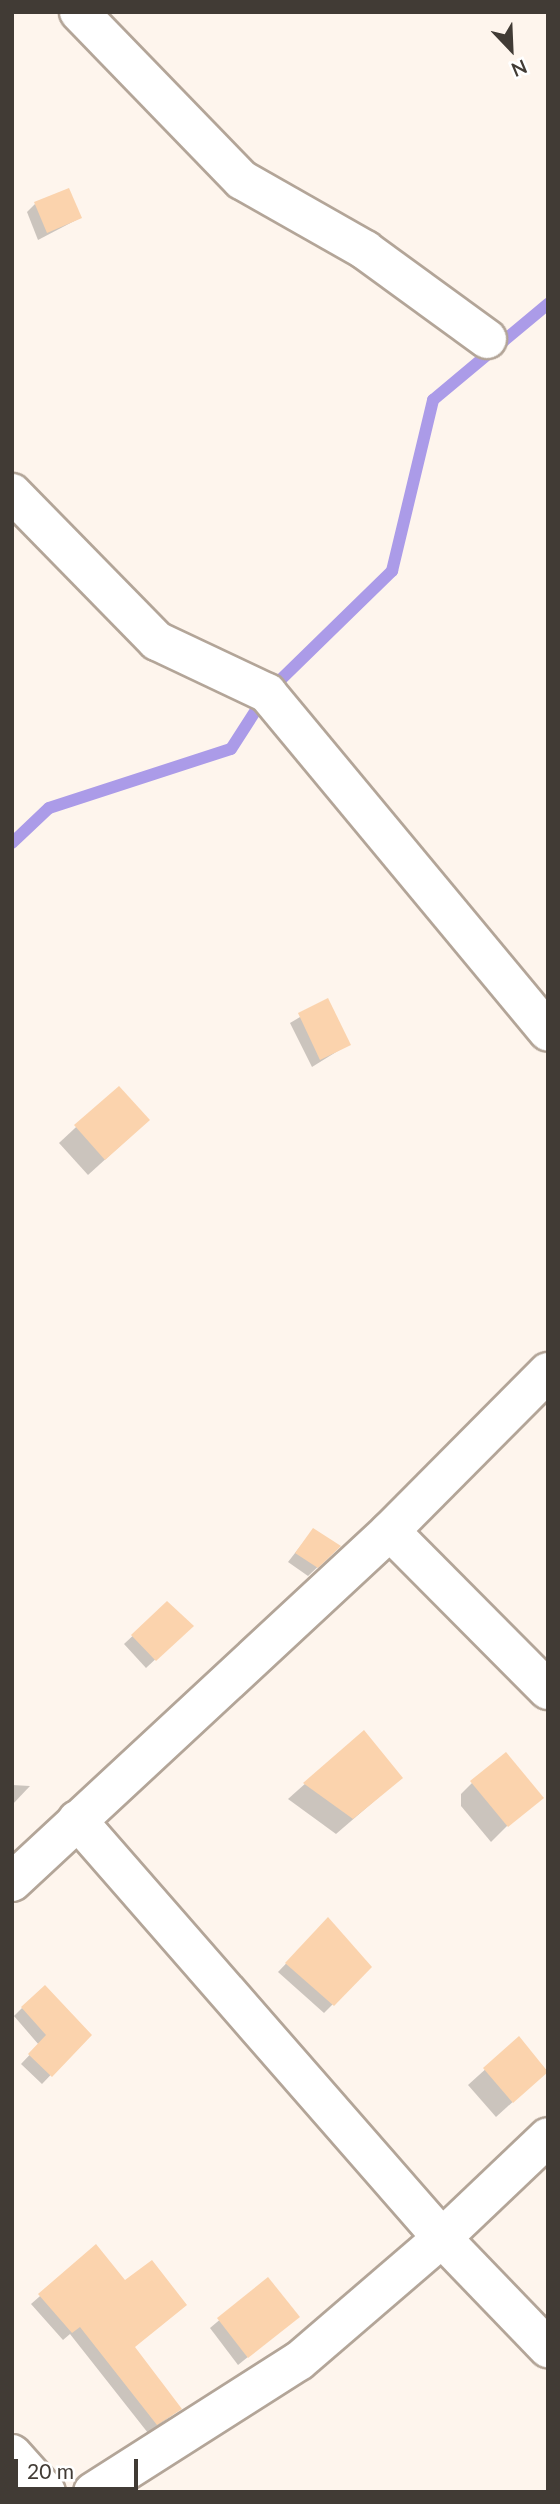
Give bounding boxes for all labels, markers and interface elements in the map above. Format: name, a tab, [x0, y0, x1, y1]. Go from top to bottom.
north arrow	[476, 14, 546, 84]
text: N	[508, 55, 531, 82]
scale bar	[18, 2444, 142, 2488]
text: 20 m	[27, 2458, 74, 2483]

